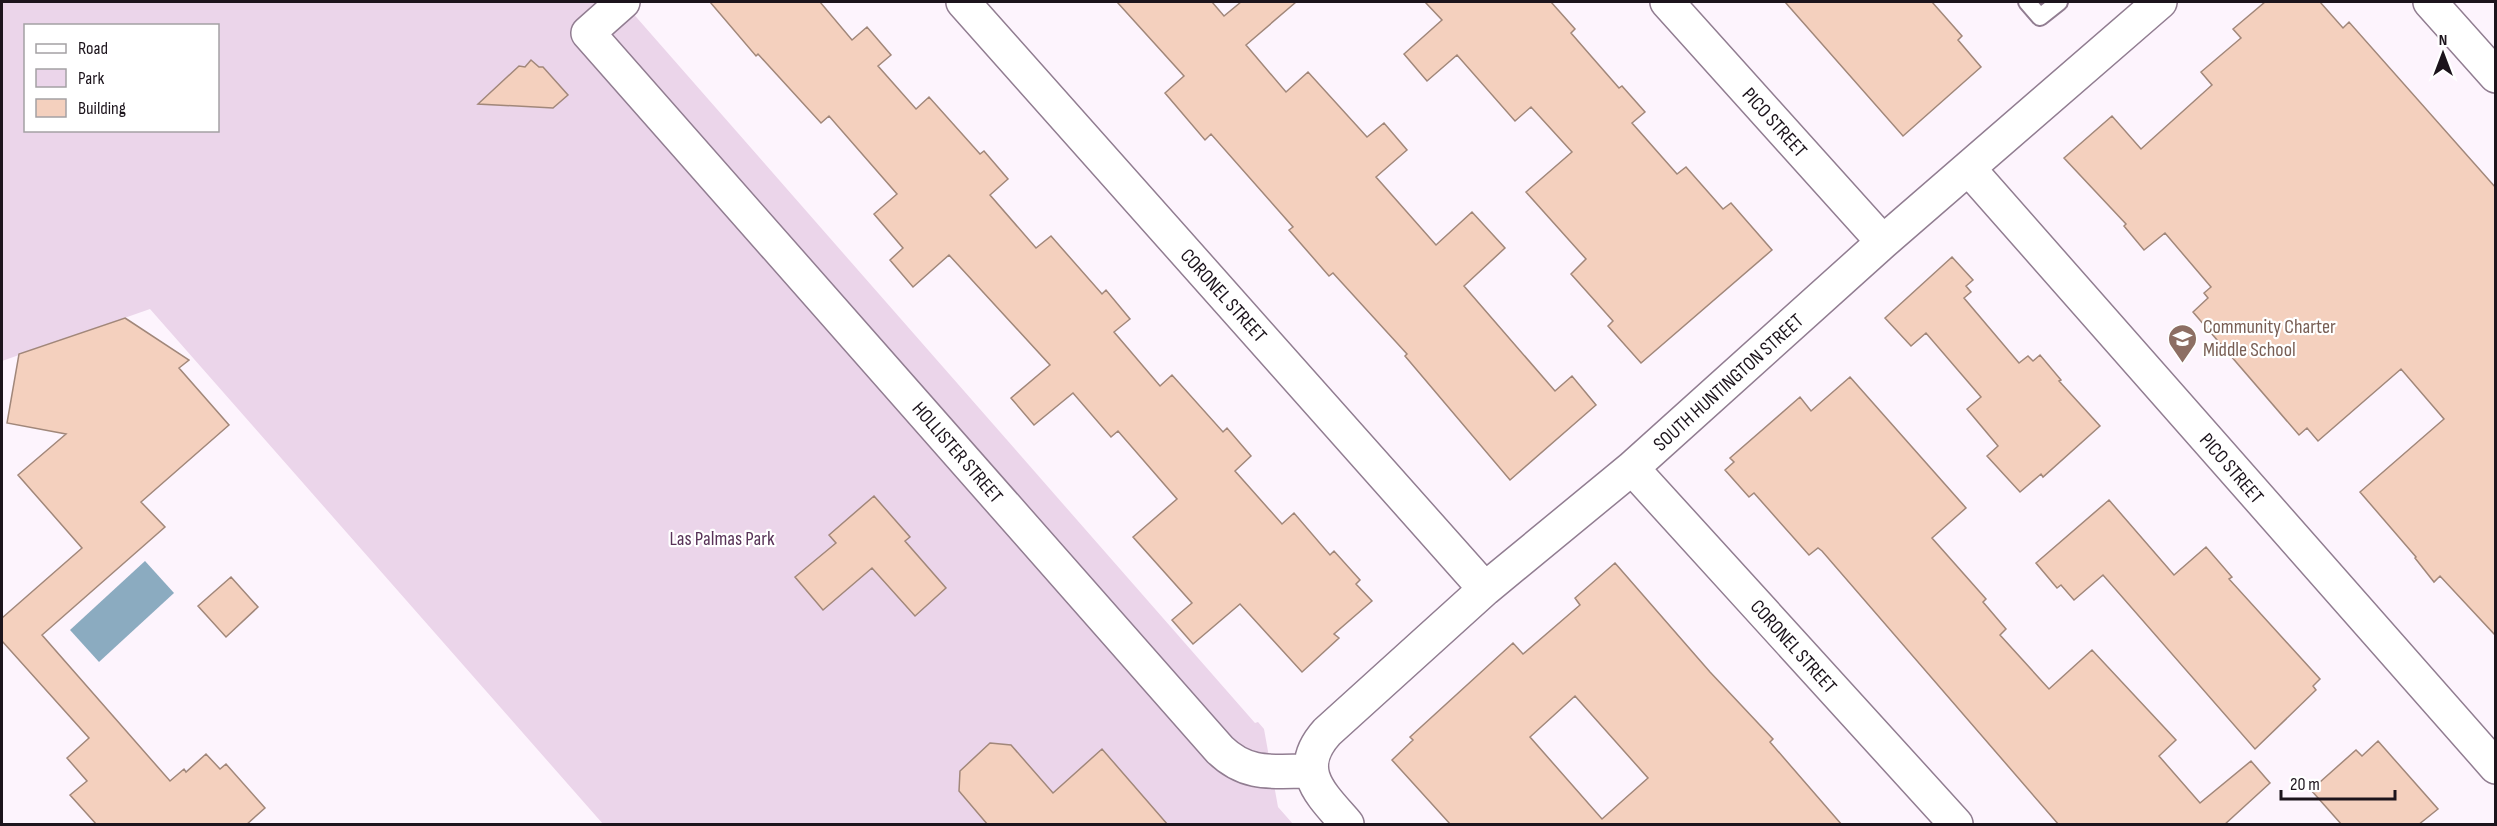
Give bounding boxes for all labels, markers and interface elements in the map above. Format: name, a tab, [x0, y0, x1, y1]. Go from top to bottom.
legend	[24, 24, 219, 132]
north arrow	[2413, 24, 2473, 84]
text: N	[2439, 31, 2447, 50]
text: Road	[78, 38, 108, 59]
text: Park	[78, 68, 104, 89]
street label: PICO STREET	[1737, 83, 1812, 162]
text: Building	[78, 98, 126, 119]
street label: CORONEL STREET	[1175, 244, 1272, 347]
street label: SOUTH HUNTINGTON STREET	[1649, 309, 1809, 456]
place label: Community Charter Middle School	[2203, 315, 2336, 362]
school or university icon: Community Charter Middle School	[2166, 322, 2198, 364]
street label: HOLLISTER STREET	[907, 397, 1008, 508]
street label: PICO STREET	[2194, 429, 2268, 509]
park label: Las Palmas Park	[669, 527, 775, 551]
street label: CORONEL STREET	[1745, 595, 1842, 698]
scale bar	[2281, 763, 2395, 801]
text: 20 m	[2290, 774, 2320, 795]

